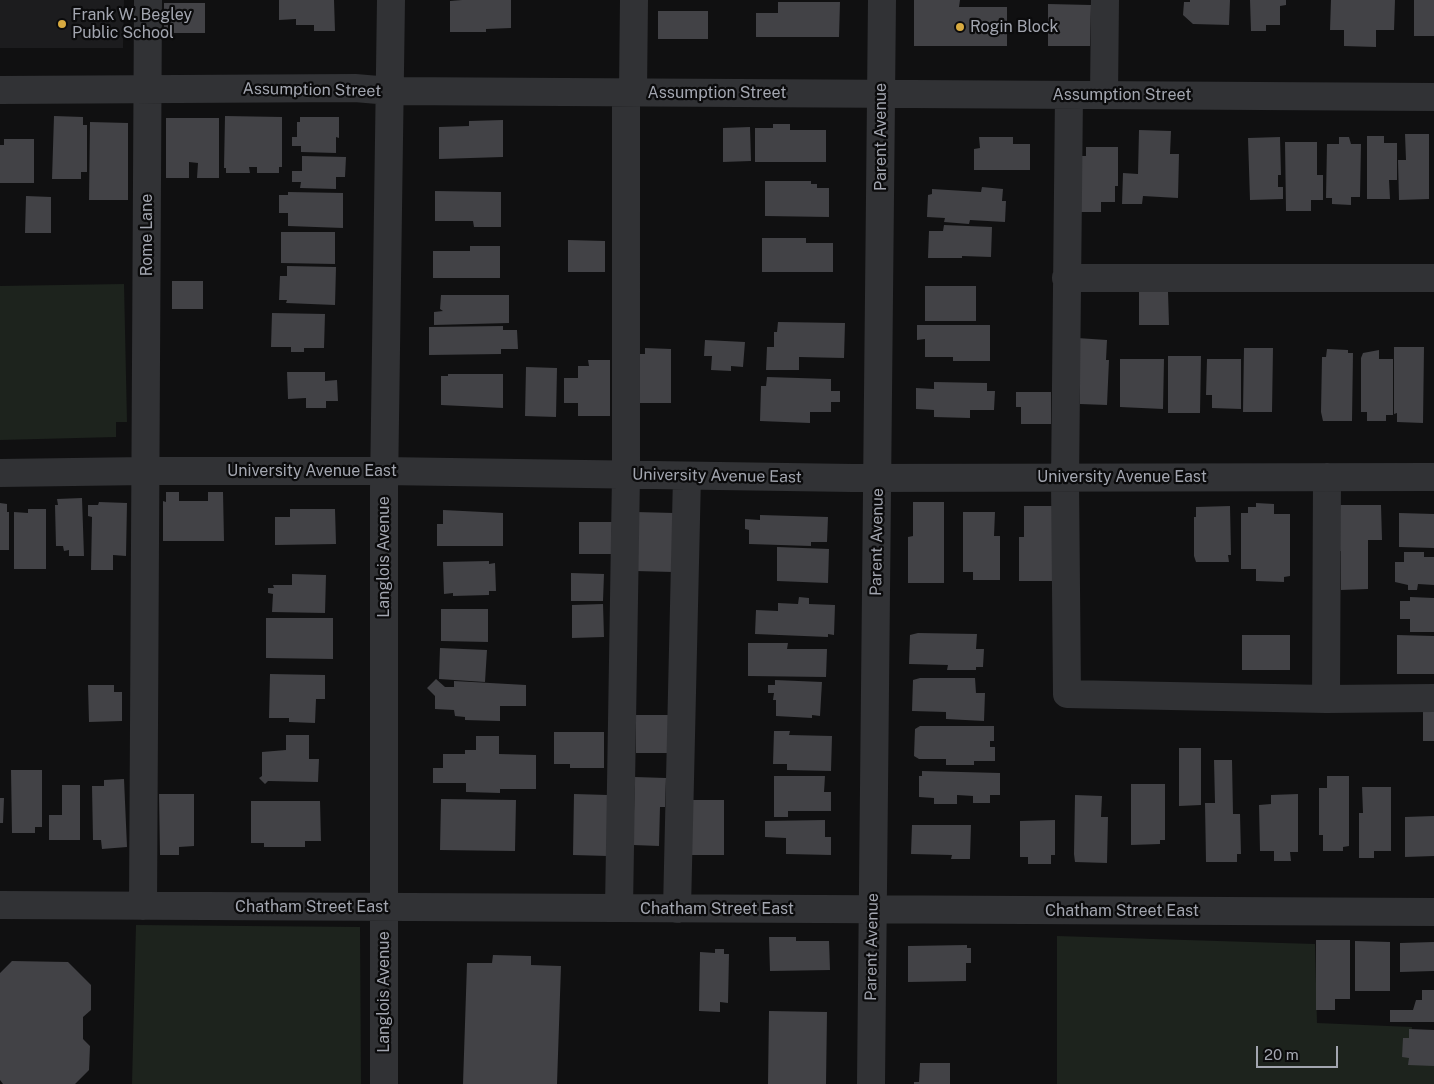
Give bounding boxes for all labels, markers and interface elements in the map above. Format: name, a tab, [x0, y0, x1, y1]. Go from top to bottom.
place label: Frank W. Begley Public School	[72, 5, 192, 43]
place label: Rogin Block	[970, 17, 1058, 37]
marker: Frank W. Begley Public School	[56, 18, 68, 30]
marker: Rogin Block	[954, 21, 966, 33]
street label: Assumption Street	[242, 79, 382, 101]
street label: Assumption Street	[648, 83, 786, 103]
street label: Parent Avenue	[871, 83, 891, 191]
street label: Assumption Street	[1053, 85, 1191, 105]
street label: Rome Lane	[137, 194, 157, 276]
street label: University Avenue East	[227, 461, 397, 481]
street label: University Avenue East	[632, 465, 802, 487]
street label: University Avenue East	[1037, 467, 1207, 487]
street label: Parent Avenue	[866, 488, 888, 596]
street label: Langlois Avenue	[374, 496, 394, 618]
street label: Parent Avenue	[861, 893, 883, 1001]
street label: Chatham Street East	[235, 897, 389, 917]
street label: Chatham Street East	[640, 899, 794, 919]
street label: Chatham Street East	[1045, 901, 1199, 921]
street label: Langlois Avenue	[374, 931, 394, 1053]
scale bar	[1259, 1036, 1342, 1068]
text: 20 m	[1264, 1046, 1299, 1063]

